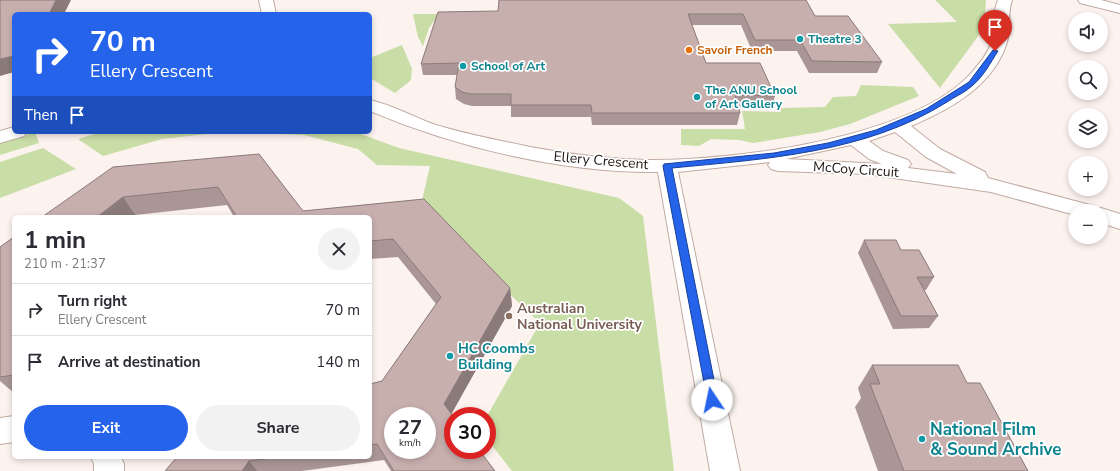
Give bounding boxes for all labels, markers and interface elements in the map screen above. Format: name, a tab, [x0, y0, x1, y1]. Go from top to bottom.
pin	[978, 10, 1012, 51]
map controls	[1068, 12, 1108, 244]
button: sound	[1068, 12, 1108, 52]
icon: arrive	[984, 16, 1006, 38]
text: 70 m	[90, 23, 156, 61]
icon: right	[24, 28, 76, 80]
place label: Theatre 3	[808, 31, 862, 47]
marker: Theatre 3	[795, 34, 805, 44]
place label: Savoir French	[697, 42, 773, 58]
marker: Savoir French	[684, 45, 694, 55]
place label: School of Art	[471, 58, 546, 74]
text: Ellery Crescent	[90, 59, 212, 83]
button: search	[1068, 60, 1108, 100]
marker: School of Art	[458, 61, 468, 71]
place label: The ANU School of Art Gallery	[705, 82, 797, 112]
marker: The ANU School of Art Gallery	[692, 92, 702, 102]
icon: arrive	[66, 104, 88, 126]
text: Then	[24, 105, 58, 125]
button: layers	[1068, 108, 1108, 148]
street label: Ellery Crescent	[553, 147, 649, 174]
button: +	[1068, 156, 1108, 196]
street label: McCoy Circuit	[812, 157, 900, 182]
button: −	[1068, 204, 1108, 244]
text: 1 min	[24, 224, 86, 256]
button: close	[318, 228, 360, 270]
text: 210 m · 21:37	[24, 255, 106, 273]
text: Turn right	[58, 291, 127, 311]
icon: right	[24, 299, 46, 321]
place label: Australian National University	[517, 299, 642, 334]
text: 70 m	[325, 300, 360, 320]
text: Ellery Crescent	[58, 311, 146, 329]
marker: Australian National University	[504, 311, 514, 321]
place label: HC Coombs Building	[458, 339, 535, 374]
icon: arrive	[24, 351, 46, 373]
marker: HC Coombs Building	[445, 351, 455, 361]
text: Arrive at destination	[58, 352, 201, 372]
text: 140 m	[316, 352, 360, 372]
position arrow	[691, 379, 733, 421]
button: Exit	[24, 405, 188, 451]
button: Share	[196, 405, 360, 451]
speed limit sign: 30	[444, 407, 496, 459]
text: 27	[398, 414, 422, 441]
place label: National Film & Sound Archive	[930, 418, 1062, 461]
marker: National Film & Sound Archive	[917, 434, 927, 444]
text: km/h	[399, 436, 421, 450]

